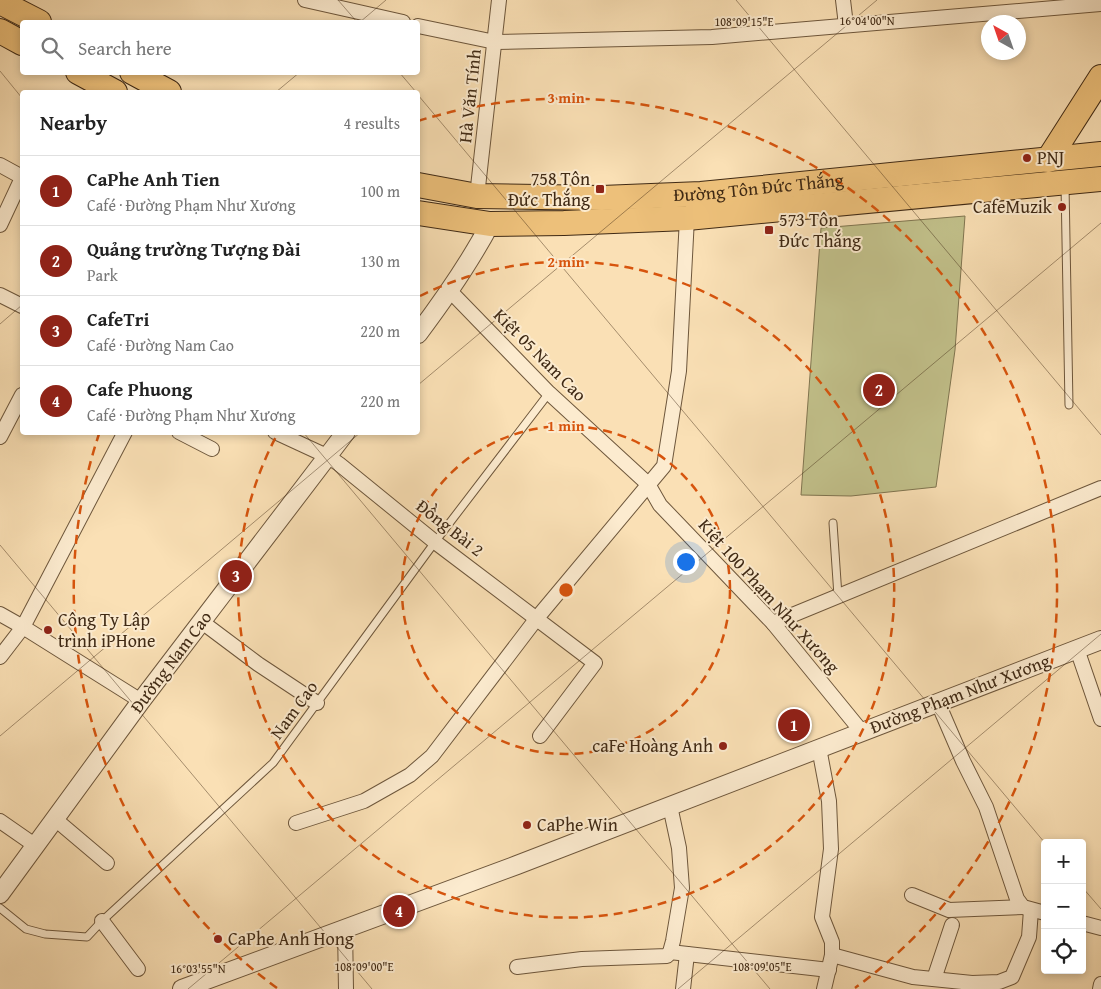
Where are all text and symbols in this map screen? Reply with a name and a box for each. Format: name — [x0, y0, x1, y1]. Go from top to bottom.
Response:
text: 16°04'00"N — [839, 12, 895, 29]
text: 108°09'15"E — [714, 13, 774, 30]
north arrow — [981, 15, 1026, 60]
search box — [20, 20, 420, 75]
icon: search — [38, 34, 66, 62]
text: Search here — [78, 34, 172, 62]
street label: Hà Văn Tính — [451, 48, 488, 144]
text: 3 min — [547, 87, 585, 108]
text: Nearby — [40, 107, 107, 138]
text: 4 results — [343, 111, 400, 135]
place label: PNJ — [1037, 144, 1064, 171]
marker: PNJ — [1021, 152, 1033, 164]
text: CaPhe Anh Tien — [87, 165, 220, 193]
place label: 758 Tôn Đức Thắng — [508, 165, 590, 213]
street label: Đường Tôn Đức Thắng — [673, 166, 845, 208]
text: 1 — [52, 179, 60, 203]
text: 100 m — [360, 179, 400, 203]
marker: 758 Tôn Đức Thắng — [594, 183, 606, 195]
text: Café · Đường Phạm Như Xương — [87, 193, 296, 217]
place label: CafeMuzik — [973, 193, 1053, 220]
marker: CafeMuzik — [1056, 201, 1068, 213]
place label: 573 Tôn Đức Thắng — [779, 206, 861, 254]
marker: 573 Tôn Đức Thắng — [763, 224, 775, 236]
text: Quảng trường Tượng Đài — [87, 235, 301, 263]
text: 2 — [52, 249, 60, 273]
text: 130 m — [360, 249, 400, 273]
text: 2 min — [547, 251, 585, 272]
text: Park — [87, 263, 118, 287]
street label: Kiệt 05 Nam Cao — [488, 302, 593, 407]
text: CafeTri — [87, 305, 149, 333]
text: 3 — [52, 319, 60, 343]
text: 220 m — [360, 319, 400, 343]
text: Café · Đường Nam Cao — [87, 333, 234, 357]
pin: 2 — [863, 371, 895, 409]
text: Cafe Phuong — [87, 375, 192, 403]
text: 4 — [52, 389, 60, 413]
text: 220 m — [360, 389, 400, 413]
text: Café · Đường Phạm Như Xương — [87, 403, 296, 427]
text: 1 min — [547, 415, 585, 436]
street label: Đồng Bài 2 — [411, 492, 490, 563]
street label: Kiệt 100 Phạm Như Xương — [692, 512, 846, 679]
your location — [673, 549, 699, 575]
pin: 3 — [220, 557, 252, 595]
centre of rings — [557, 581, 575, 599]
street label: Đường Nam Cao — [123, 605, 218, 718]
place label: Công Ty Lập trình iPHone — [58, 606, 155, 654]
marker: Công Ty Lập trình iPHone — [42, 624, 54, 636]
street label: Đường Phạm Như Xương — [866, 647, 1054, 740]
street label: Nam Cao — [263, 675, 324, 745]
pin: 1 — [778, 706, 810, 744]
place label: caFe Hoàng Anh — [592, 732, 713, 759]
marker: caFe Hoàng Anh — [717, 740, 729, 752]
place label: CaPhe Win — [537, 811, 618, 838]
marker: CaPhe Win — [521, 819, 533, 831]
map controls — [1041, 839, 1086, 974]
button: + — [1041, 839, 1086, 884]
button: − — [1041, 884, 1086, 929]
pin: 4 — [383, 892, 415, 930]
place label: CaPhe Anh Hong — [228, 925, 354, 952]
button: locate — [1041, 929, 1086, 974]
marker: CaPhe Anh Hong — [212, 933, 224, 945]
text: 108°09'00"E — [334, 958, 394, 975]
text: 108°09'05"E — [732, 958, 792, 975]
text: 16°03'55"N — [170, 960, 226, 977]

